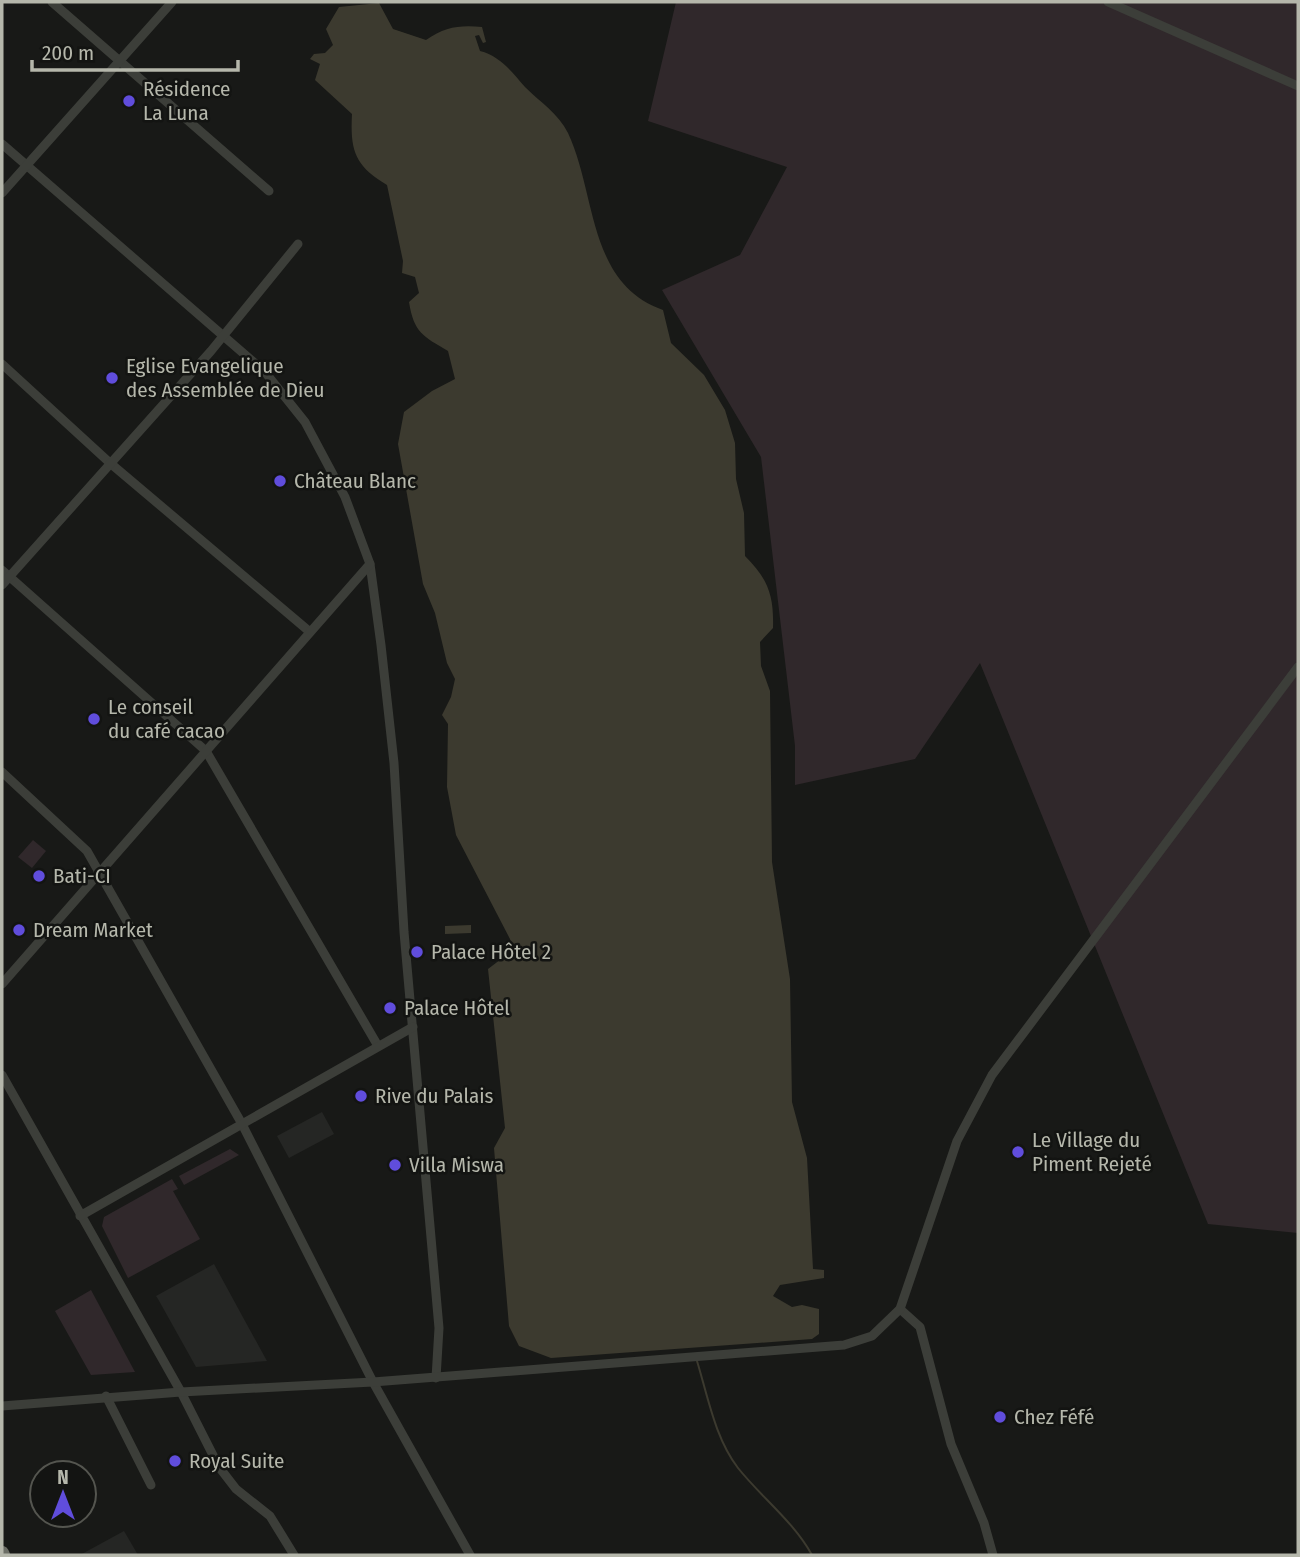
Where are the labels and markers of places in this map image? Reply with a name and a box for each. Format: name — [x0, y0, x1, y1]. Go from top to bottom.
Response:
place label: Résidence La Luna — [143, 76, 230, 126]
marker: Résidence La Luna — [121, 93, 137, 109]
place label: Eglise Evangelique des Assemblée de Dieu — [126, 353, 325, 403]
marker: Eglise Evangelique des Assemblée de Dieu — [104, 370, 120, 386]
place label: Château Blanc — [294, 468, 416, 494]
marker: Château Blanc — [272, 473, 288, 489]
place label: Le conseil du café cacao — [108, 694, 225, 744]
marker: Le conseil du café cacao — [86, 711, 102, 727]
place label: Bati-CI — [53, 863, 111, 889]
marker: Bati-CI — [31, 868, 47, 884]
place label: Dream Market — [33, 917, 153, 943]
marker: Dream Market — [11, 922, 27, 938]
place label: Palace Hôtel 2 — [431, 939, 551, 965]
marker: Palace Hôtel 2 — [409, 944, 425, 960]
place label: Palace Hôtel — [404, 995, 510, 1021]
marker: Palace Hôtel — [382, 1000, 398, 1016]
place label: Rive du Palais — [375, 1083, 493, 1109]
marker: Rive du Palais — [353, 1088, 369, 1104]
place label: Le Village du Piment Rejeté — [1032, 1127, 1152, 1177]
marker: Le Village du Piment Rejeté — [1010, 1144, 1026, 1160]
place label: Villa Miswa — [409, 1152, 504, 1178]
marker: Villa Miswa — [387, 1157, 403, 1173]
place label: Chez Féfé — [1014, 1404, 1094, 1430]
marker: Chez Féfé — [992, 1409, 1008, 1425]
place label: Royal Suite — [189, 1448, 284, 1474]
marker: Royal Suite — [167, 1453, 183, 1469]

